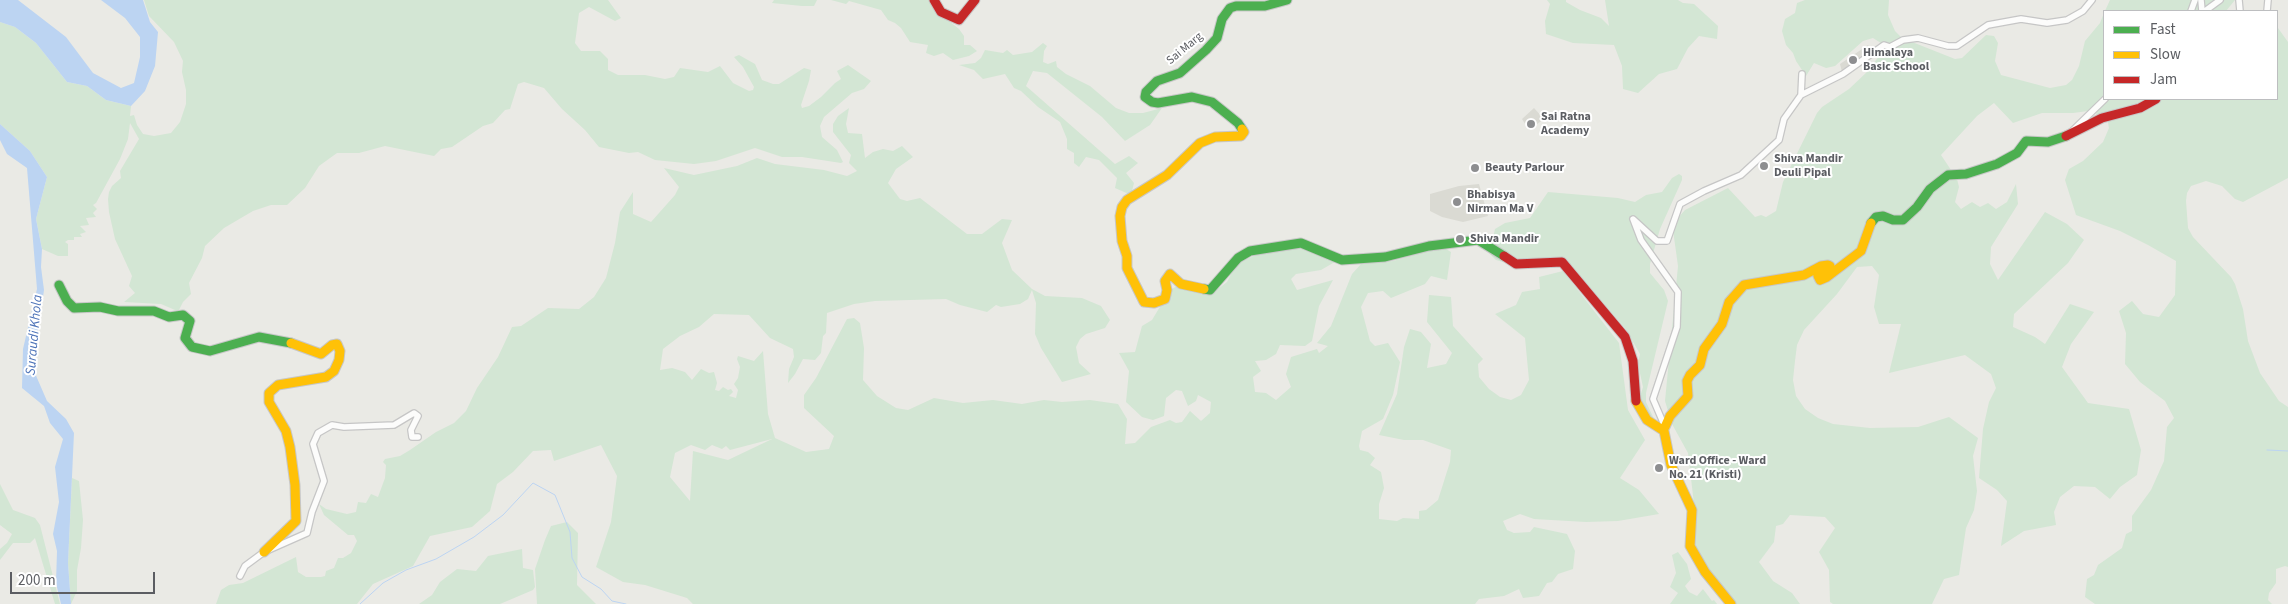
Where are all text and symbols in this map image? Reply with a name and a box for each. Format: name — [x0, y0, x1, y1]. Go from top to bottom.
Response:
legend — [2103, 10, 2278, 100]
text: Fast — [2150, 19, 2176, 40]
street label: Sai Marg — [1164, 30, 1206, 68]
text: Slow — [2150, 44, 2181, 65]
place label: Himalaya Basic School — [1863, 46, 1929, 74]
marker: Himalaya Basic School — [1847, 54, 1859, 66]
text: Jam — [2150, 69, 2177, 90]
place label: Sai Ratna Academy — [1541, 110, 1591, 138]
marker: Sai Ratna Academy — [1525, 118, 1537, 130]
place label: Shiva Mandir Deuli Pipal — [1774, 152, 1843, 180]
marker: Shiva Mandir Deuli Pipal — [1758, 160, 1770, 172]
place label: Beauty Parlour — [1485, 161, 1564, 175]
marker: Beauty Parlour — [1469, 162, 1481, 174]
place label: Bhabisya Nirman Ma V — [1467, 188, 1533, 216]
marker: Bhabisya Nirman Ma V — [1451, 196, 1463, 208]
place label: Shiva Mandir — [1470, 232, 1539, 246]
marker: Shiva Mandir — [1454, 233, 1466, 245]
water label: Suraudi Khola — [23, 294, 47, 376]
place label: Ward Office - Ward No. 21 (Kristi) — [1669, 454, 1766, 482]
marker: Ward Office - Ward No. 21 (Kristi) — [1653, 462, 1665, 474]
scale bar — [12, 562, 158, 594]
text: 200 m — [18, 570, 56, 591]

